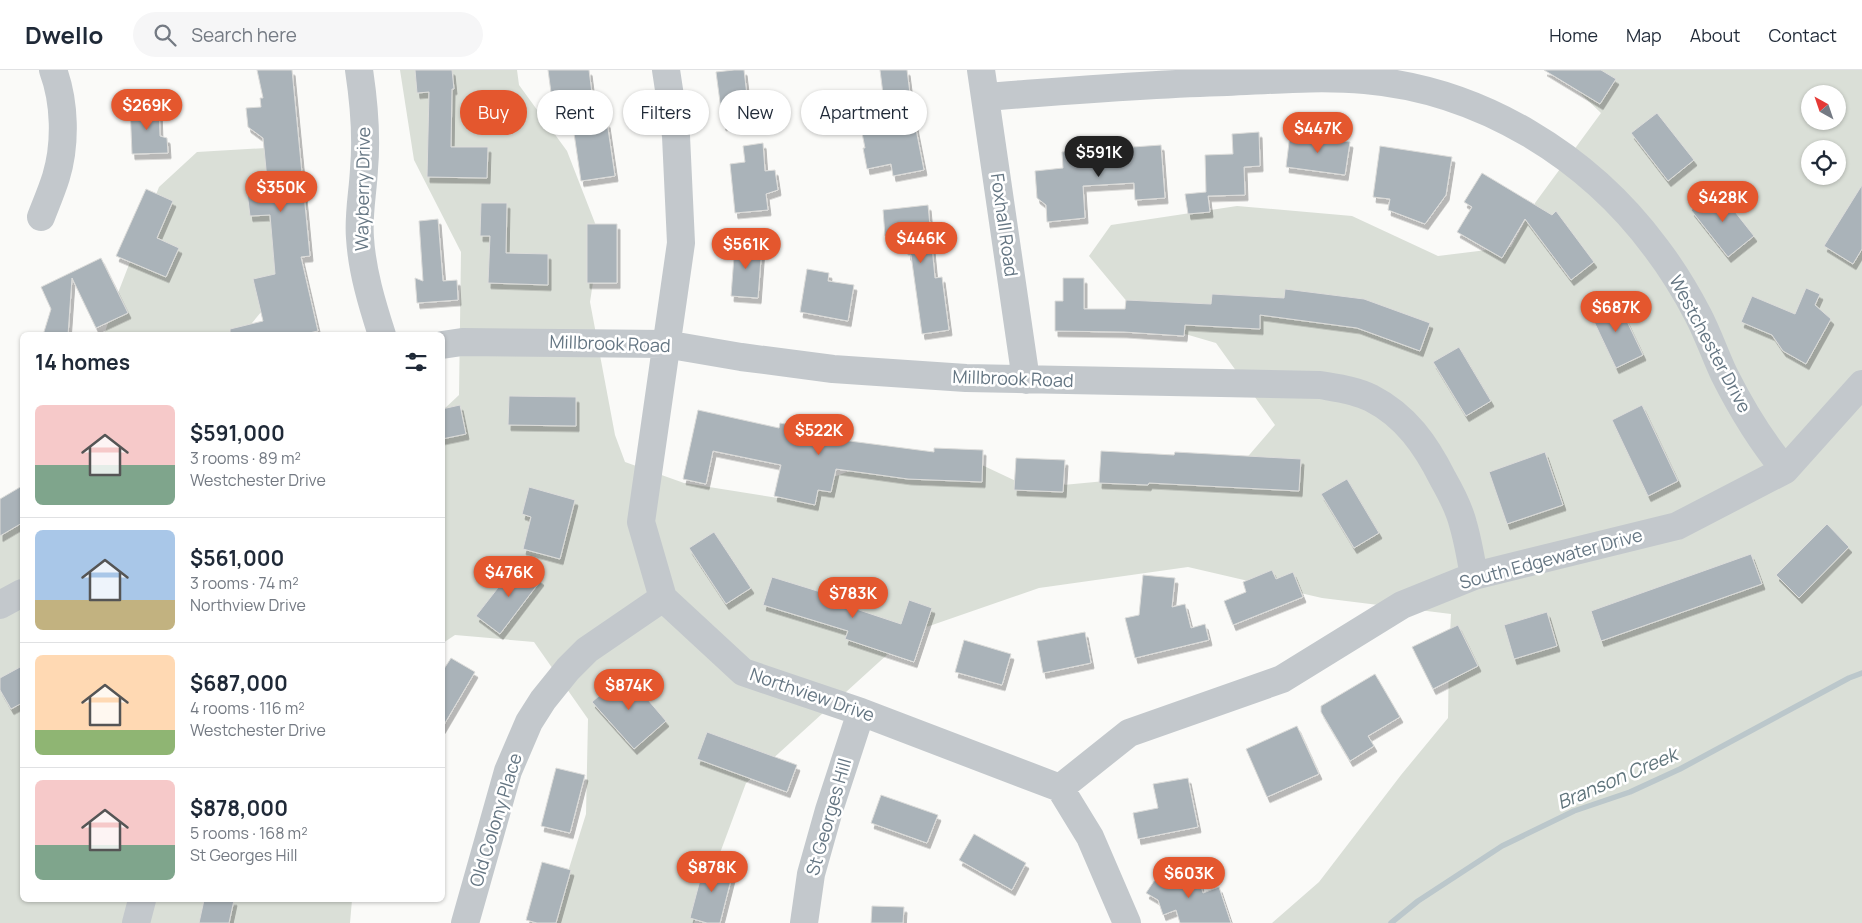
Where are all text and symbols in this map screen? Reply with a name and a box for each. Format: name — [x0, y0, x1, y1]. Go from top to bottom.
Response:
search box — [133, 12, 483, 57]
text: Dwello — [25, 18, 103, 51]
icon: search — [151, 21, 179, 49]
text: Search here — [191, 22, 297, 48]
text: Home — [1549, 23, 1598, 47]
text: Map — [1626, 23, 1662, 47]
text: About — [1690, 23, 1740, 47]
text: Contact — [1768, 23, 1837, 47]
north arrow — [1801, 85, 1846, 130]
map controls — [1801, 85, 1846, 185]
pin: $269K — [112, 88, 182, 131]
chip: Buy — [460, 90, 527, 135]
chip: Rent — [537, 90, 613, 135]
chip: Filters — [623, 90, 709, 135]
chip: New — [719, 90, 791, 135]
chip: Apartment — [801, 90, 927, 135]
text: $269K — [122, 94, 172, 116]
pin: $447K — [1283, 112, 1353, 154]
text: $447K — [1294, 117, 1342, 139]
street label: Wayberry Drive — [349, 127, 375, 251]
pin: $591K — [1064, 136, 1134, 178]
button: locate — [1801, 140, 1846, 185]
text: $591K — [1076, 141, 1122, 163]
pin: $350K — [246, 170, 316, 213]
street label: Foxhall Road — [986, 172, 1024, 278]
text: $350K — [256, 176, 306, 198]
pin: $428K — [1688, 180, 1758, 223]
text: $428K — [1698, 186, 1748, 208]
pin: $446K — [886, 222, 956, 264]
text: $446K — [896, 227, 946, 249]
pin: $561K — [711, 228, 781, 270]
text: $561K — [723, 233, 769, 255]
street label: Westchester Drive — [1664, 270, 1757, 417]
pin: $687K — [1581, 290, 1651, 333]
text: $687K — [1592, 296, 1640, 318]
street label: Millbrook Road — [549, 329, 671, 357]
text: 14 homes — [35, 348, 130, 376]
icon: filters — [402, 348, 430, 376]
street label: Millbrook Road — [952, 364, 1074, 392]
pin: $522K — [784, 414, 854, 456]
text: $591,000 — [190, 419, 285, 447]
text: $522K — [795, 419, 843, 441]
icon: home — [75, 425, 135, 485]
text: 3 rooms · 89 m² — [190, 447, 301, 469]
text: Westchester Drive — [190, 469, 326, 491]
street label: South Edgewater Drive — [1457, 522, 1645, 594]
text: $561,000 — [190, 544, 284, 572]
icon: home — [75, 550, 135, 610]
pin: $476K — [474, 556, 544, 598]
text: $476K — [485, 561, 533, 583]
text: 3 rooms · 74 m² — [190, 572, 299, 594]
pin: $783K — [818, 576, 888, 619]
text: $783K — [829, 582, 877, 604]
text: Northview Drive — [190, 594, 306, 616]
street label: Northview Drive — [747, 661, 878, 727]
pin: $874K — [594, 668, 664, 711]
text: $687,000 — [190, 669, 288, 697]
text: $874K — [605, 674, 653, 696]
icon: home — [75, 675, 135, 735]
text: 4 rooms · 116 m² — [190, 697, 305, 719]
text: Westchester Drive — [190, 719, 326, 741]
water label: Branson Creek — [1553, 740, 1683, 815]
street label: Old Colony Place — [463, 750, 527, 889]
street label: St Georges Hill — [800, 755, 856, 878]
text: $878,000 — [190, 794, 288, 822]
icon: home — [75, 800, 135, 860]
text: 5 rooms · 168 m² — [190, 822, 308, 844]
text: St Georges Hill — [190, 844, 298, 866]
pin: $878K — [677, 850, 747, 893]
text: $878K — [688, 856, 736, 878]
pin: $603K — [1154, 856, 1224, 899]
text: $603K — [1164, 862, 1214, 884]

